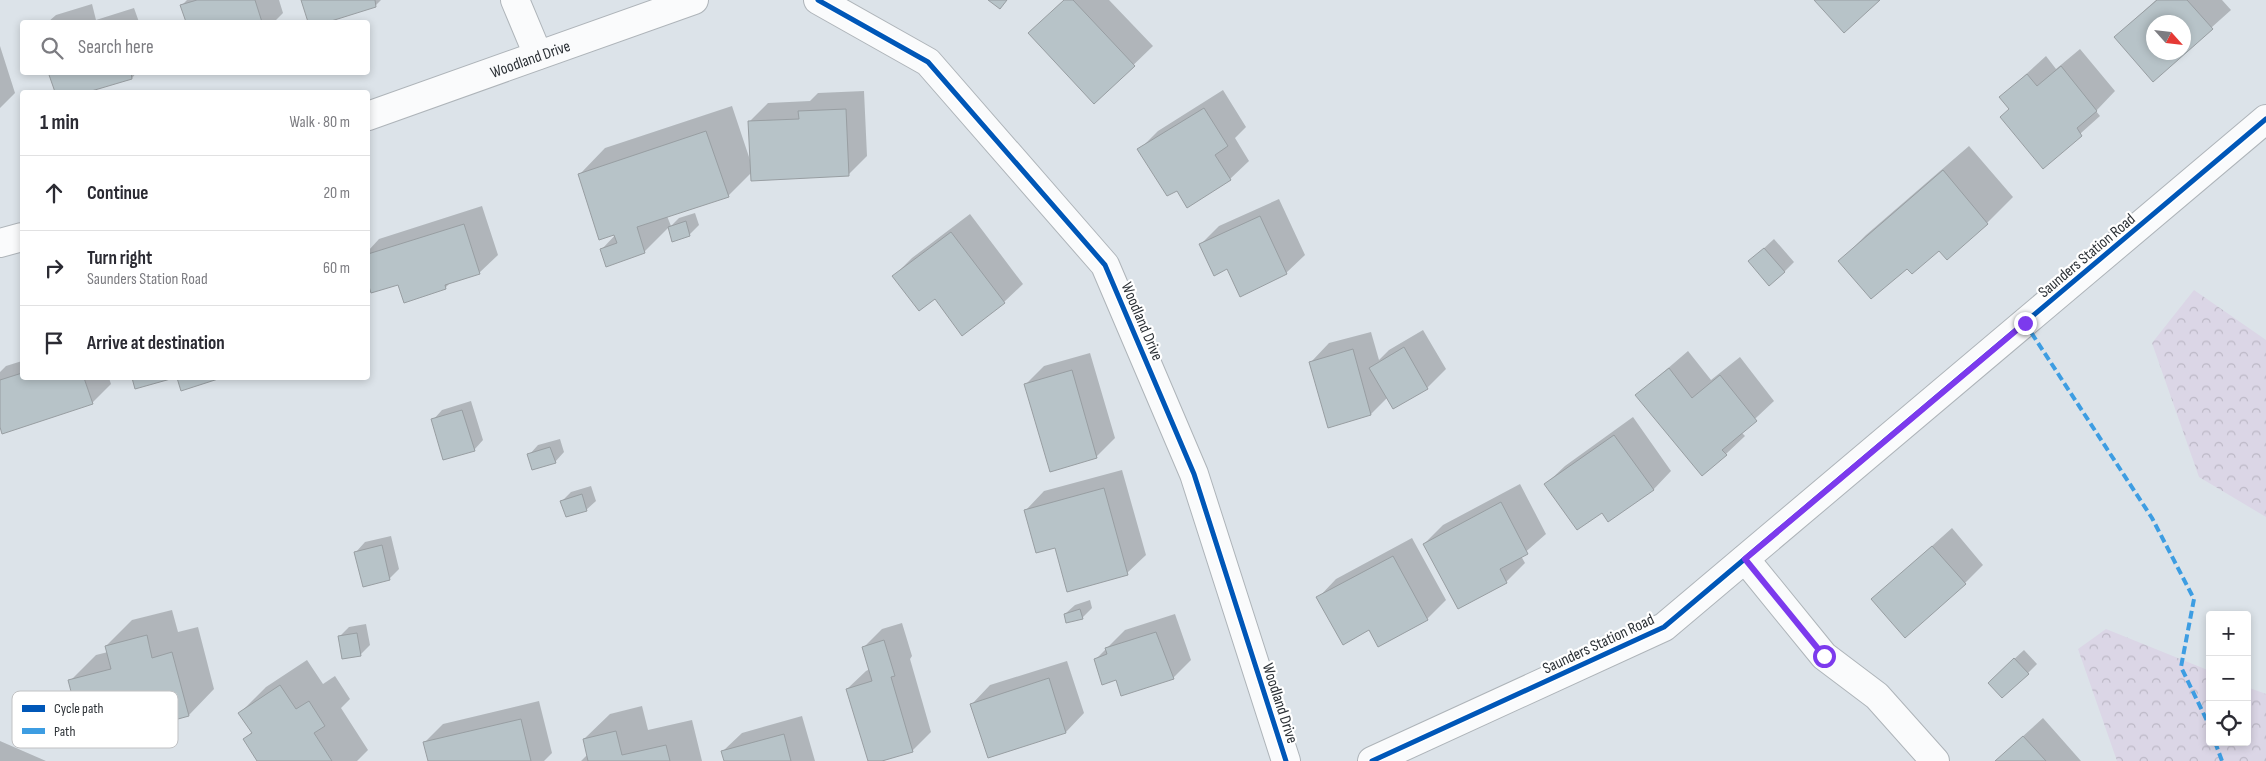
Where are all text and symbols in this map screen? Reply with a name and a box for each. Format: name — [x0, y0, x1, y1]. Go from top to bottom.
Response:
north arrow — [2146, 15, 2191, 60]
search box — [20, 20, 370, 75]
icon: search — [38, 34, 66, 62]
text: Search here — [78, 36, 154, 59]
street label: Woodland Drive — [488, 37, 573, 83]
text: 1 min — [40, 110, 79, 135]
text: Walk · 80 m — [290, 113, 350, 132]
icon: ahead — [40, 179, 68, 207]
text: Continue — [87, 182, 148, 205]
text: 20 m — [323, 184, 350, 203]
street label: Saunders Station Road — [2035, 210, 2139, 302]
text: Turn right — [87, 247, 152, 270]
icon: right — [40, 254, 68, 282]
text: 60 m — [323, 259, 350, 278]
text: Saunders Station Road — [87, 270, 208, 289]
street label: Woodland Drive — [1117, 280, 1167, 364]
route end — [2014, 312, 2037, 335]
icon: arrive — [40, 329, 68, 357]
text: Arrive at destination — [87, 332, 225, 355]
street label: Saunders Station Road — [1540, 610, 1657, 678]
map controls — [2206, 611, 2251, 746]
button: + — [2206, 611, 2251, 656]
route start — [1813, 645, 1836, 668]
button: − — [2206, 656, 2251, 701]
street label: Woodland Drive — [1258, 661, 1301, 746]
legend — [12, 691, 178, 748]
text: Cycle path — [54, 700, 104, 717]
button: locate — [2206, 701, 2251, 746]
text: Path — [54, 723, 75, 740]

